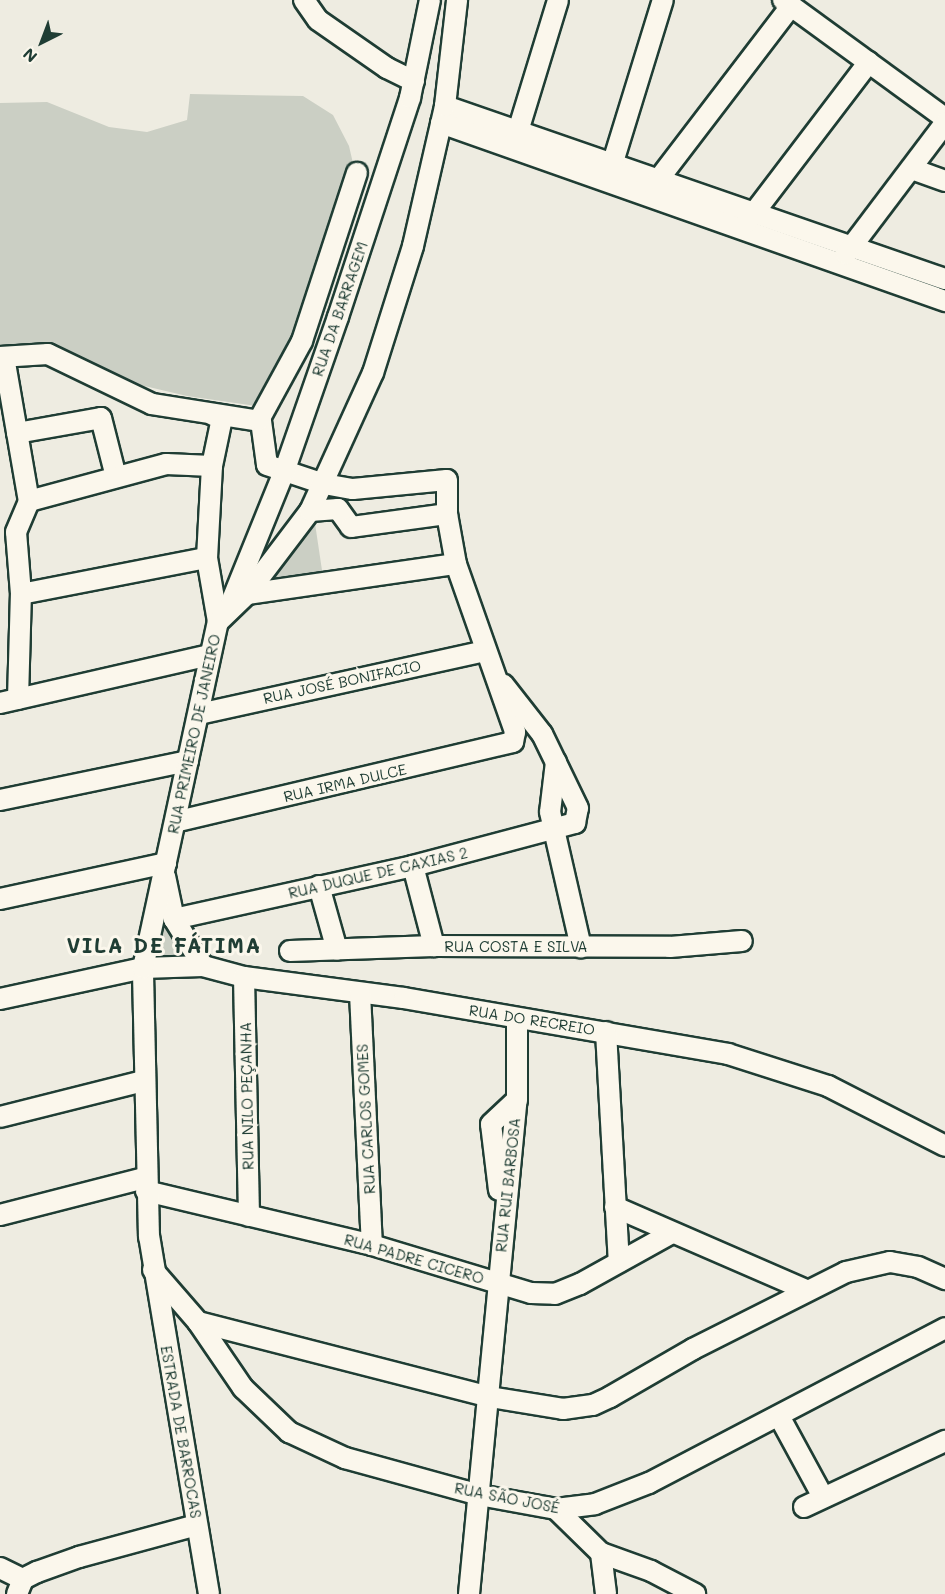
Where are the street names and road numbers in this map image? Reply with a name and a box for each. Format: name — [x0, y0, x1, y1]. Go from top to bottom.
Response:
street label: RUA DA BARRAGEM — [308, 239, 372, 379]
street label: RUA PRIMEIRO DE JANEIRO — [164, 633, 224, 835]
street label: RUA JOSÉ BONIFACIO — [261, 656, 423, 708]
street label: RUA IRMA DULCE — [282, 760, 408, 806]
street label: RUA DUQUE DE CAXIAS 2 — [287, 844, 469, 902]
street label: RUA COSTA E SILVA — [444, 938, 588, 956]
street label: RUA DO RECREIO — [468, 1001, 596, 1039]
street label: RUA NILO PEÇANHA — [237, 1022, 257, 1170]
street label: RUA CARLOS GOMES — [353, 1043, 379, 1195]
street label: RUA RUI BARBOSA — [492, 1117, 524, 1253]
street label: RUA PADRE CICERO — [342, 1230, 486, 1288]
street label: ESTRADA DE BARROCAS — [157, 1344, 205, 1520]
street label: RUA SÃO JOSÉ — [453, 1479, 561, 1517]

